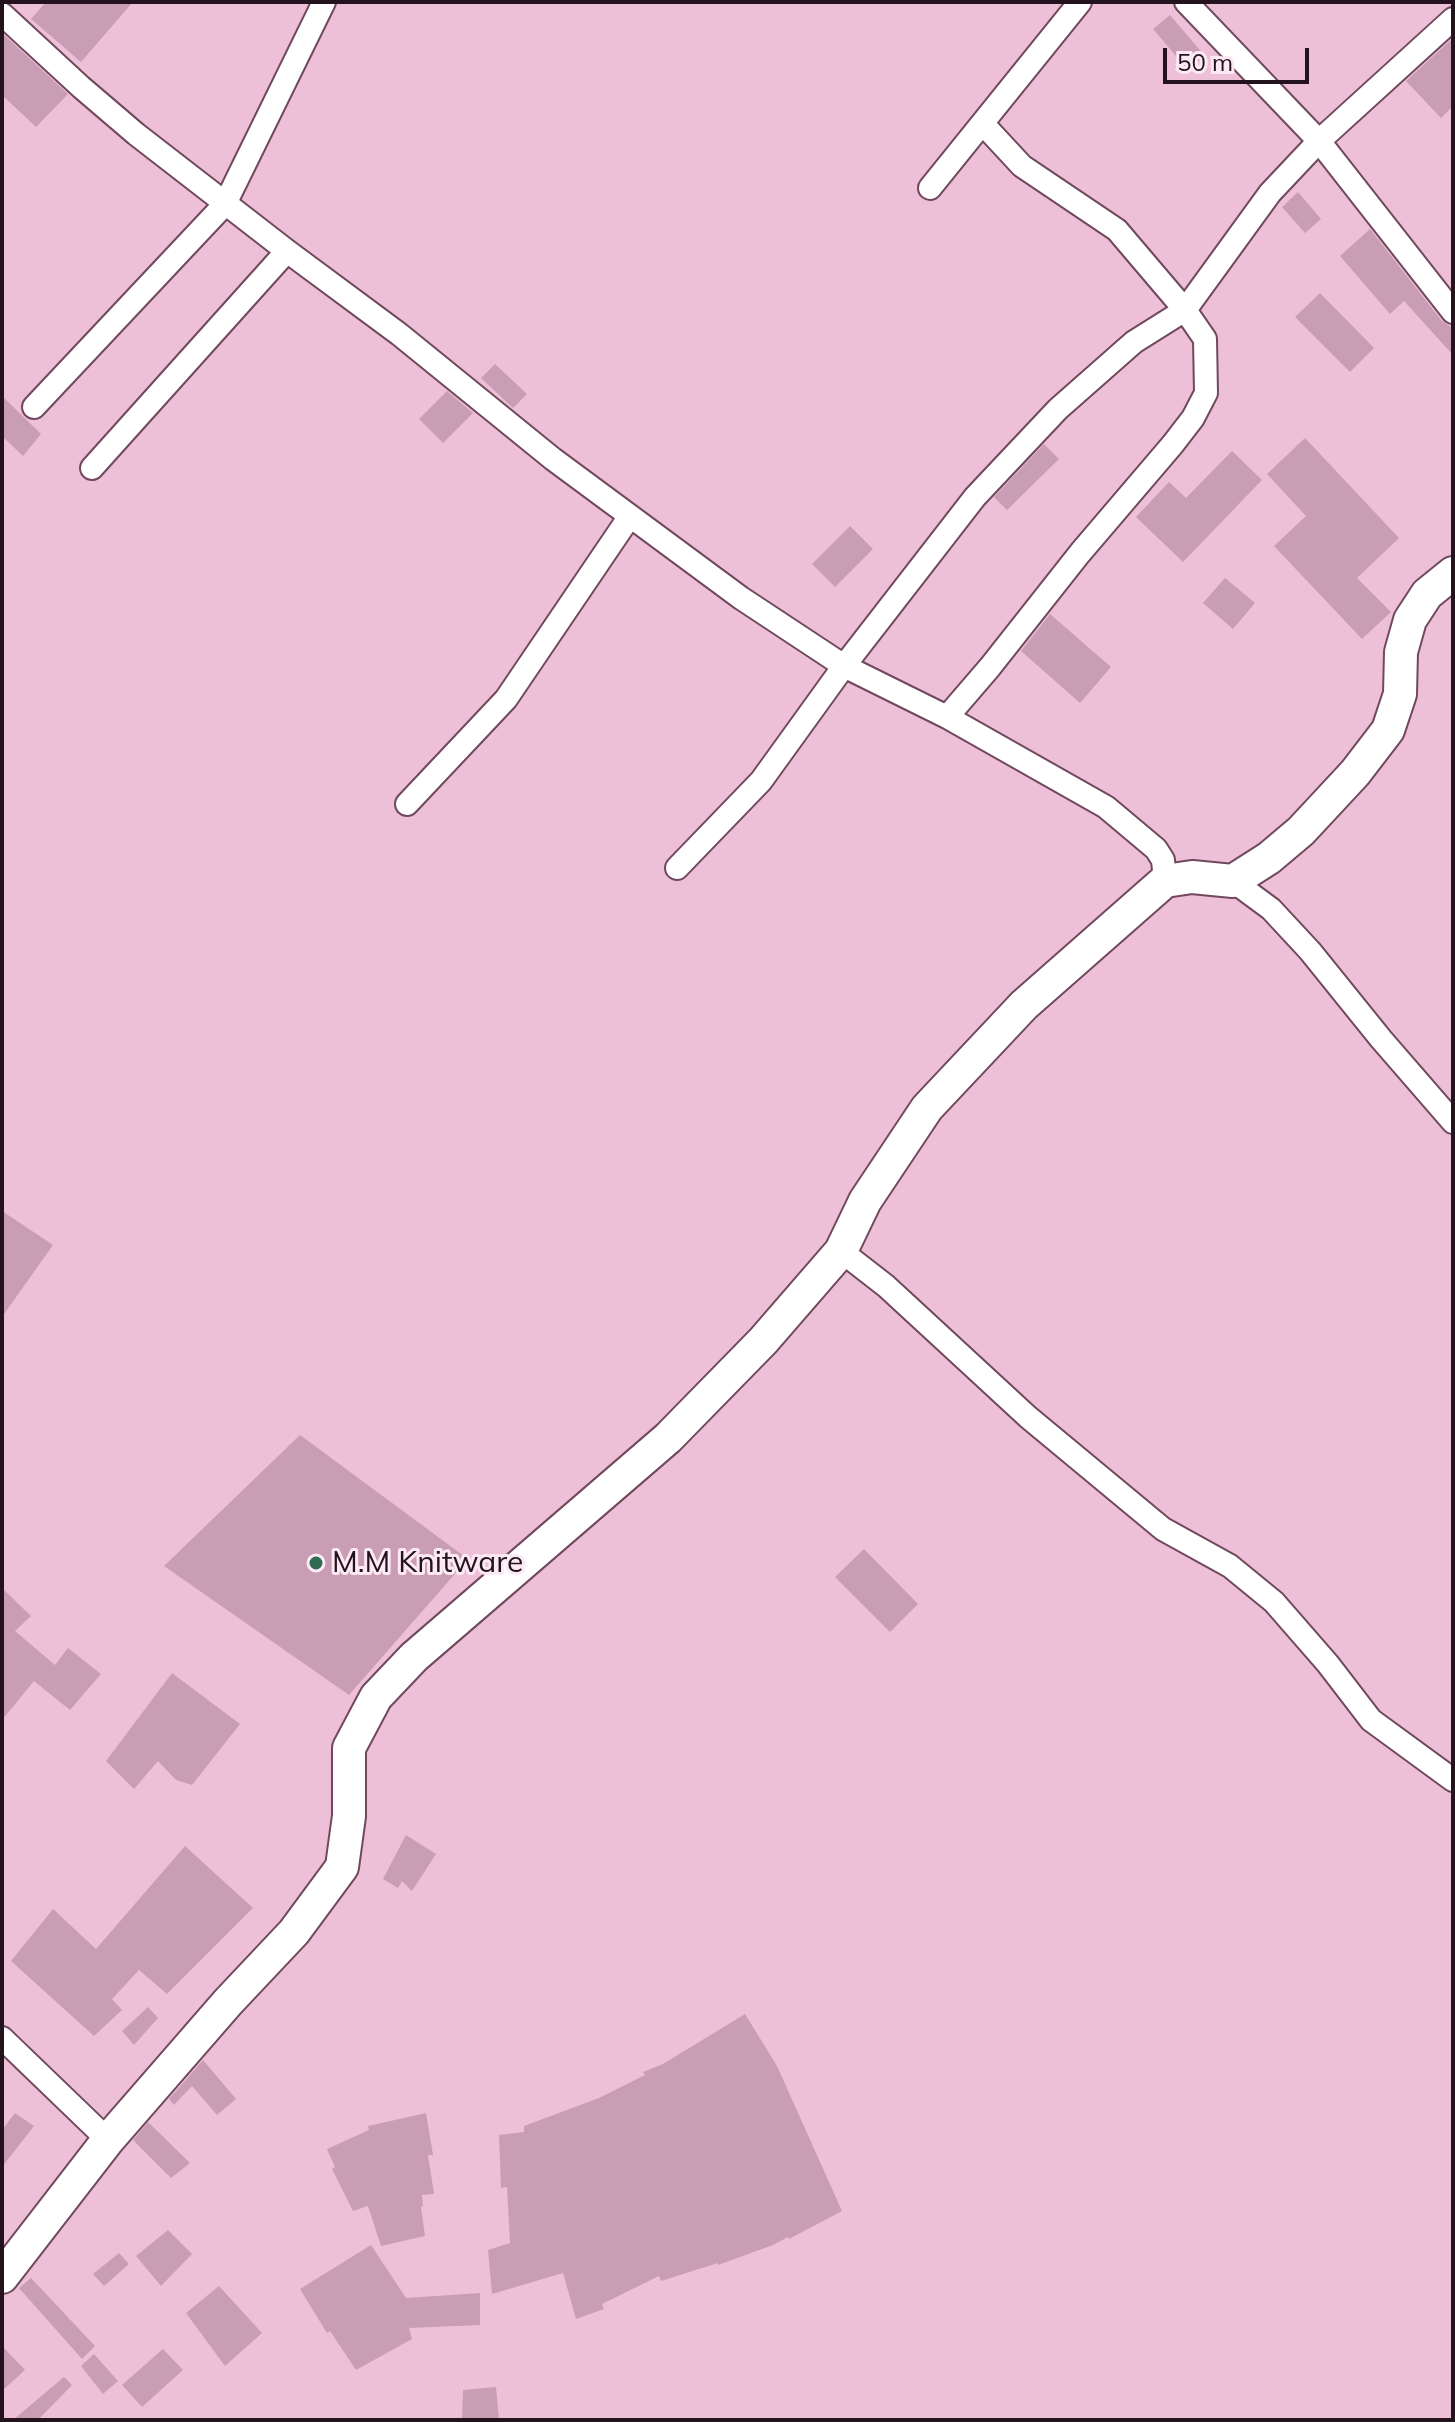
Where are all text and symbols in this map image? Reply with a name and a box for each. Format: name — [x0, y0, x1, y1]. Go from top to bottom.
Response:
scale bar — [1167, 32, 1313, 82]
text: 50 m — [1177, 47, 1233, 77]
place label: M.M Knitware — [332, 1545, 523, 1581]
marker: M.M Knitware — [307, 1554, 325, 1572]

